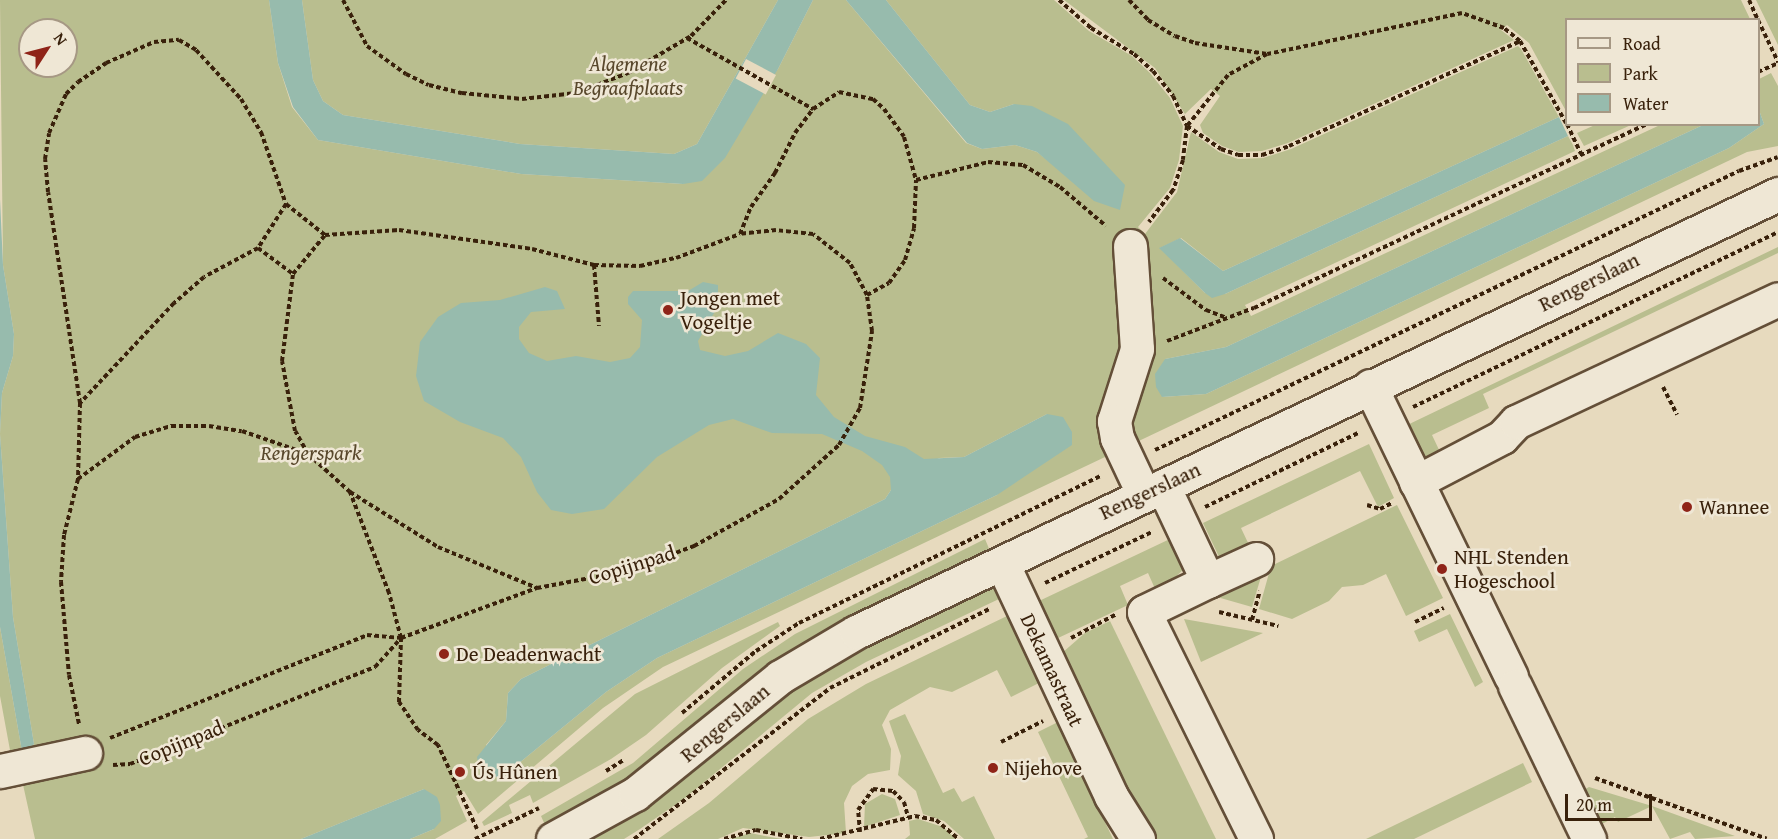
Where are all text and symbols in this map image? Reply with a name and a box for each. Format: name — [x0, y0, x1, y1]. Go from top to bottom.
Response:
north arrow — [18, 18, 78, 78]
legend — [1565, 18, 1760, 126]
text: N — [48, 27, 74, 50]
text: Road — [1623, 30, 1661, 57]
park label: Algemene Begraafplaats — [573, 51, 683, 101]
text: Park — [1623, 60, 1658, 87]
text: Water — [1623, 90, 1668, 117]
street label: Rengerslaan — [1535, 247, 1643, 317]
place label: Jongen met Vogeltje — [680, 285, 780, 335]
marker: Jongen met Vogeltje — [661, 303, 675, 317]
park label: Rengerspark — [261, 440, 361, 466]
street label: Rengerslaan — [1095, 457, 1205, 525]
place label: Wannee — [1699, 494, 1769, 520]
marker: Wannee — [1680, 500, 1694, 514]
street label: Copijnpad — [586, 540, 678, 590]
place label: NHL Stenden Hogeschool — [1454, 544, 1569, 594]
marker: NHL Stenden Hogeschool — [1435, 562, 1449, 576]
street label: Dekamastraat — [1015, 610, 1089, 730]
place label: De Deadenwacht — [456, 641, 601, 667]
marker: De Deadenwacht — [437, 647, 451, 661]
street label: Rengerslaan — [675, 678, 775, 768]
street label: Copijnpad — [135, 715, 227, 771]
place label: Nijehove — [1005, 755, 1082, 781]
place label: Ús Hûnen — [472, 759, 558, 785]
marker: Nijehove — [986, 761, 1000, 775]
marker: Ús Hûnen — [453, 765, 467, 779]
scale bar — [1568, 782, 1655, 820]
text: 20 m — [1576, 791, 1612, 818]

